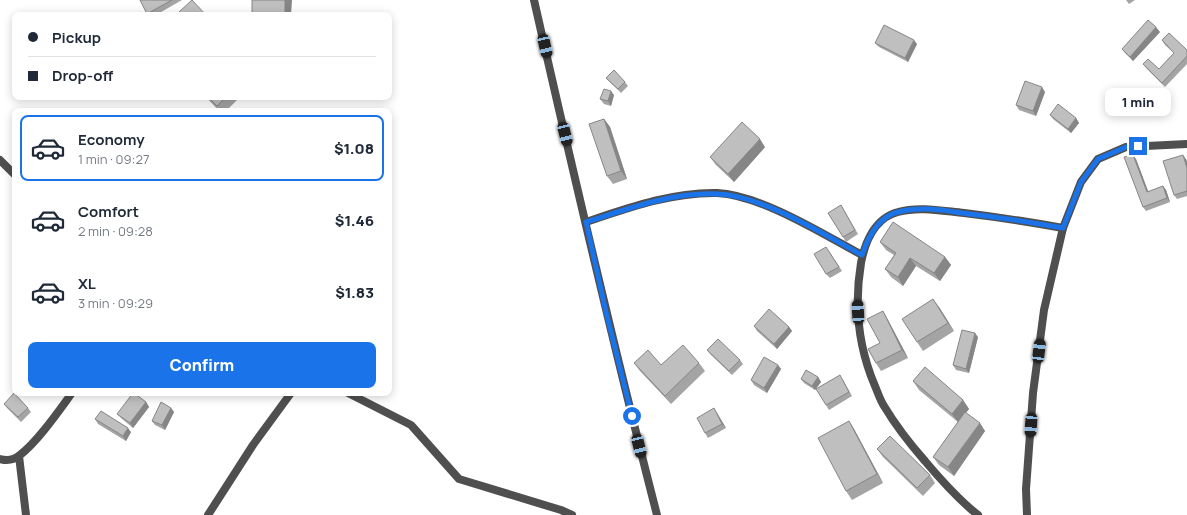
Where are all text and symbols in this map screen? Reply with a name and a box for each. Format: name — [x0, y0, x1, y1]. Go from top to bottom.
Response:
text: Pickup — [52, 27, 101, 48]
car — [536, 33, 554, 59]
text: Drop-off — [52, 65, 113, 86]
callout: 1 min — [1105, 88, 1171, 116]
text: 1 min — [1122, 93, 1154, 111]
car — [556, 121, 574, 147]
text: Economy — [78, 129, 145, 150]
icon: car — [30, 130, 66, 166]
route end — [1129, 137, 1147, 155]
text: $1.08 — [334, 138, 374, 159]
text: 1 min · 09:27 — [78, 150, 149, 168]
text: Comfort — [78, 201, 139, 222]
icon: car — [30, 202, 66, 238]
text: $1.46 — [335, 210, 374, 231]
text: 2 min · 09:28 — [78, 222, 153, 240]
text: XL — [78, 273, 96, 294]
icon: car — [30, 274, 66, 310]
text: $1.83 — [335, 282, 374, 303]
text: 3 min · 09:29 — [78, 294, 153, 312]
car — [851, 300, 865, 324]
car — [1032, 338, 1046, 364]
button: Confirm — [28, 342, 376, 388]
route start — [623, 407, 641, 425]
car — [1024, 413, 1038, 437]
car — [630, 433, 648, 459]

